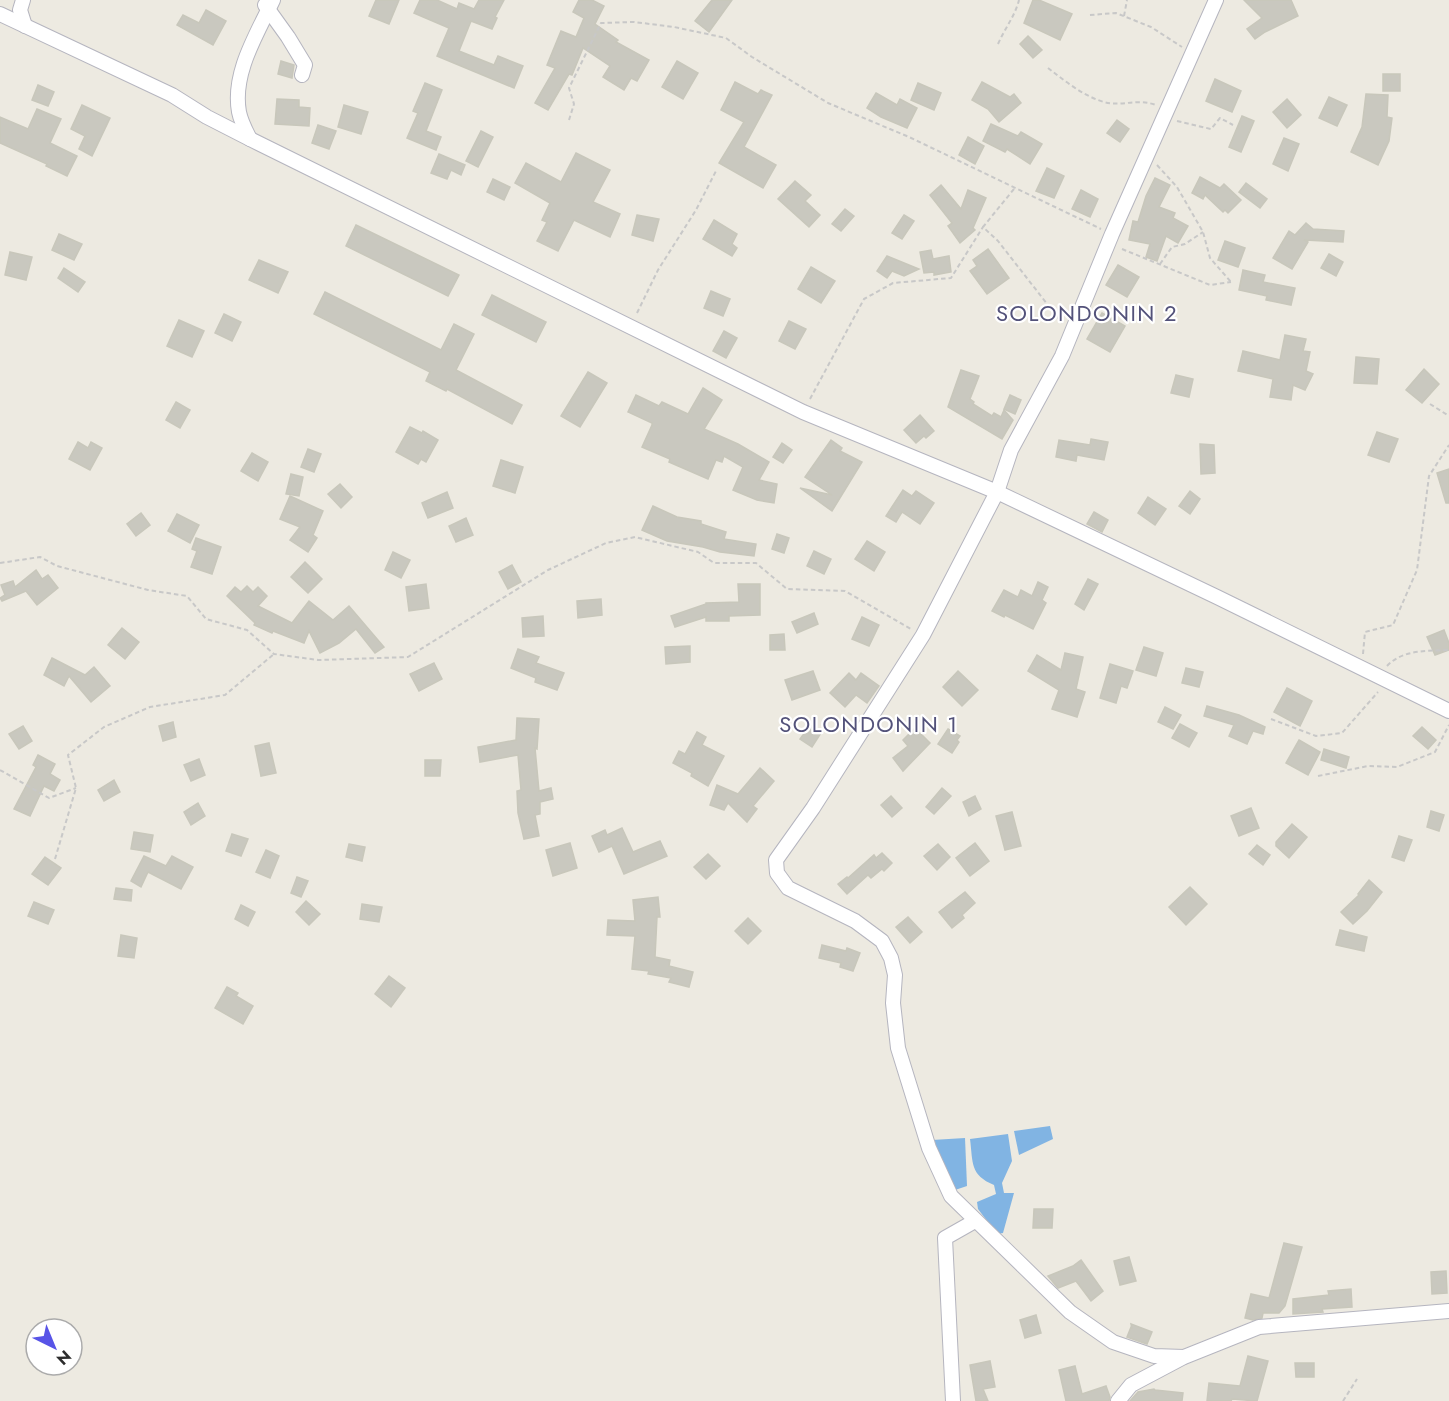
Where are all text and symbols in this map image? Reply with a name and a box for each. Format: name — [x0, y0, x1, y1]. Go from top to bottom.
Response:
district label: SOLONDONIN 2 — [996, 297, 1178, 329]
district label: SOLONDONIN 1 — [779, 708, 959, 740]
north arrow — [24, 1317, 84, 1377]
text: N — [51, 1345, 76, 1370]

